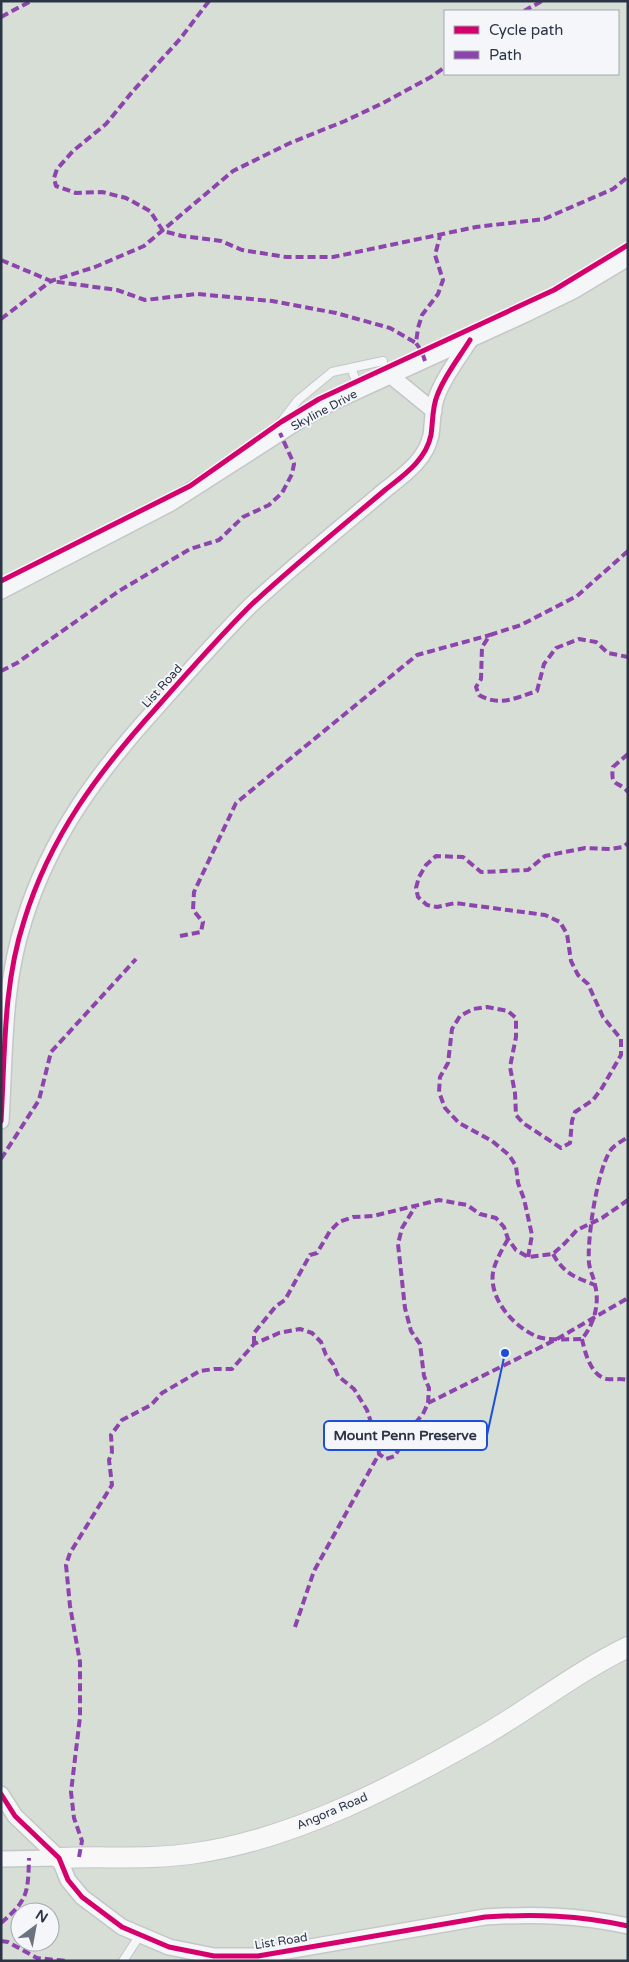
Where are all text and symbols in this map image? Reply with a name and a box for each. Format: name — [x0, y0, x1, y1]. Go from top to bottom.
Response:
legend — [444, 10, 619, 75]
text: Cycle path — [489, 21, 563, 39]
text: Path — [489, 46, 522, 64]
street label: Skyline Drive — [288, 387, 360, 433]
street label: List Road — [139, 661, 185, 711]
callout: Mount Penn Preserve — [324, 1421, 487, 1450]
text: Mount Penn Preserve — [333, 1427, 477, 1444]
street label: Angora Road — [294, 1790, 370, 1832]
north arrow — [10, 1902, 60, 1952]
text: N — [32, 1906, 51, 1927]
street label: List Road — [253, 1930, 309, 1952]

